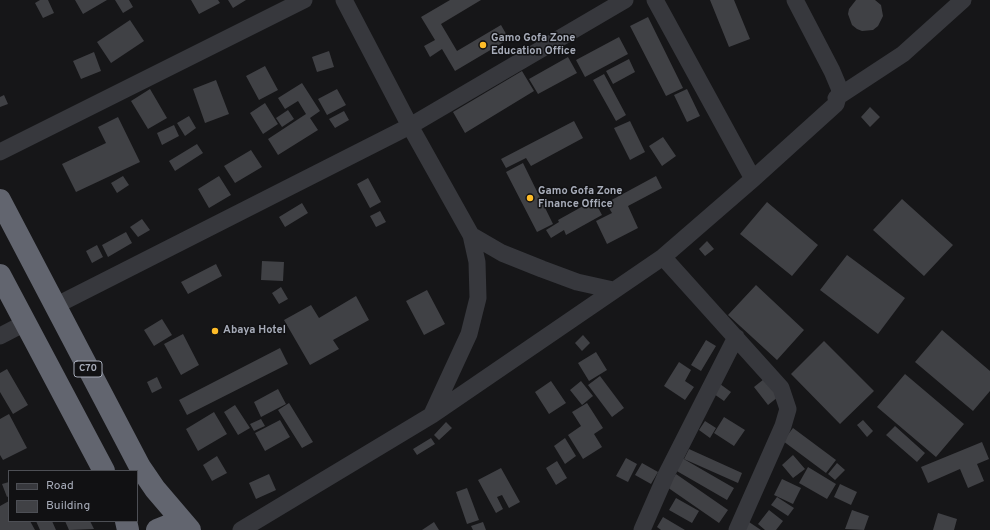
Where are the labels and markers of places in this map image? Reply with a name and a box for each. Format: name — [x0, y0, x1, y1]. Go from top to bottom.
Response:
place label: Gamo Gofa Zone Education Office — [491, 32, 576, 58]
marker: Gamo Gofa Zone Education Office — [478, 40, 488, 50]
place label: Gamo Gofa Zone Finance Office — [538, 185, 622, 211]
marker: Gamo Gofa Zone Finance Office — [525, 193, 535, 203]
place label: Abaya Hotel — [223, 324, 286, 338]
marker: Abaya Hotel — [210, 326, 220, 336]

